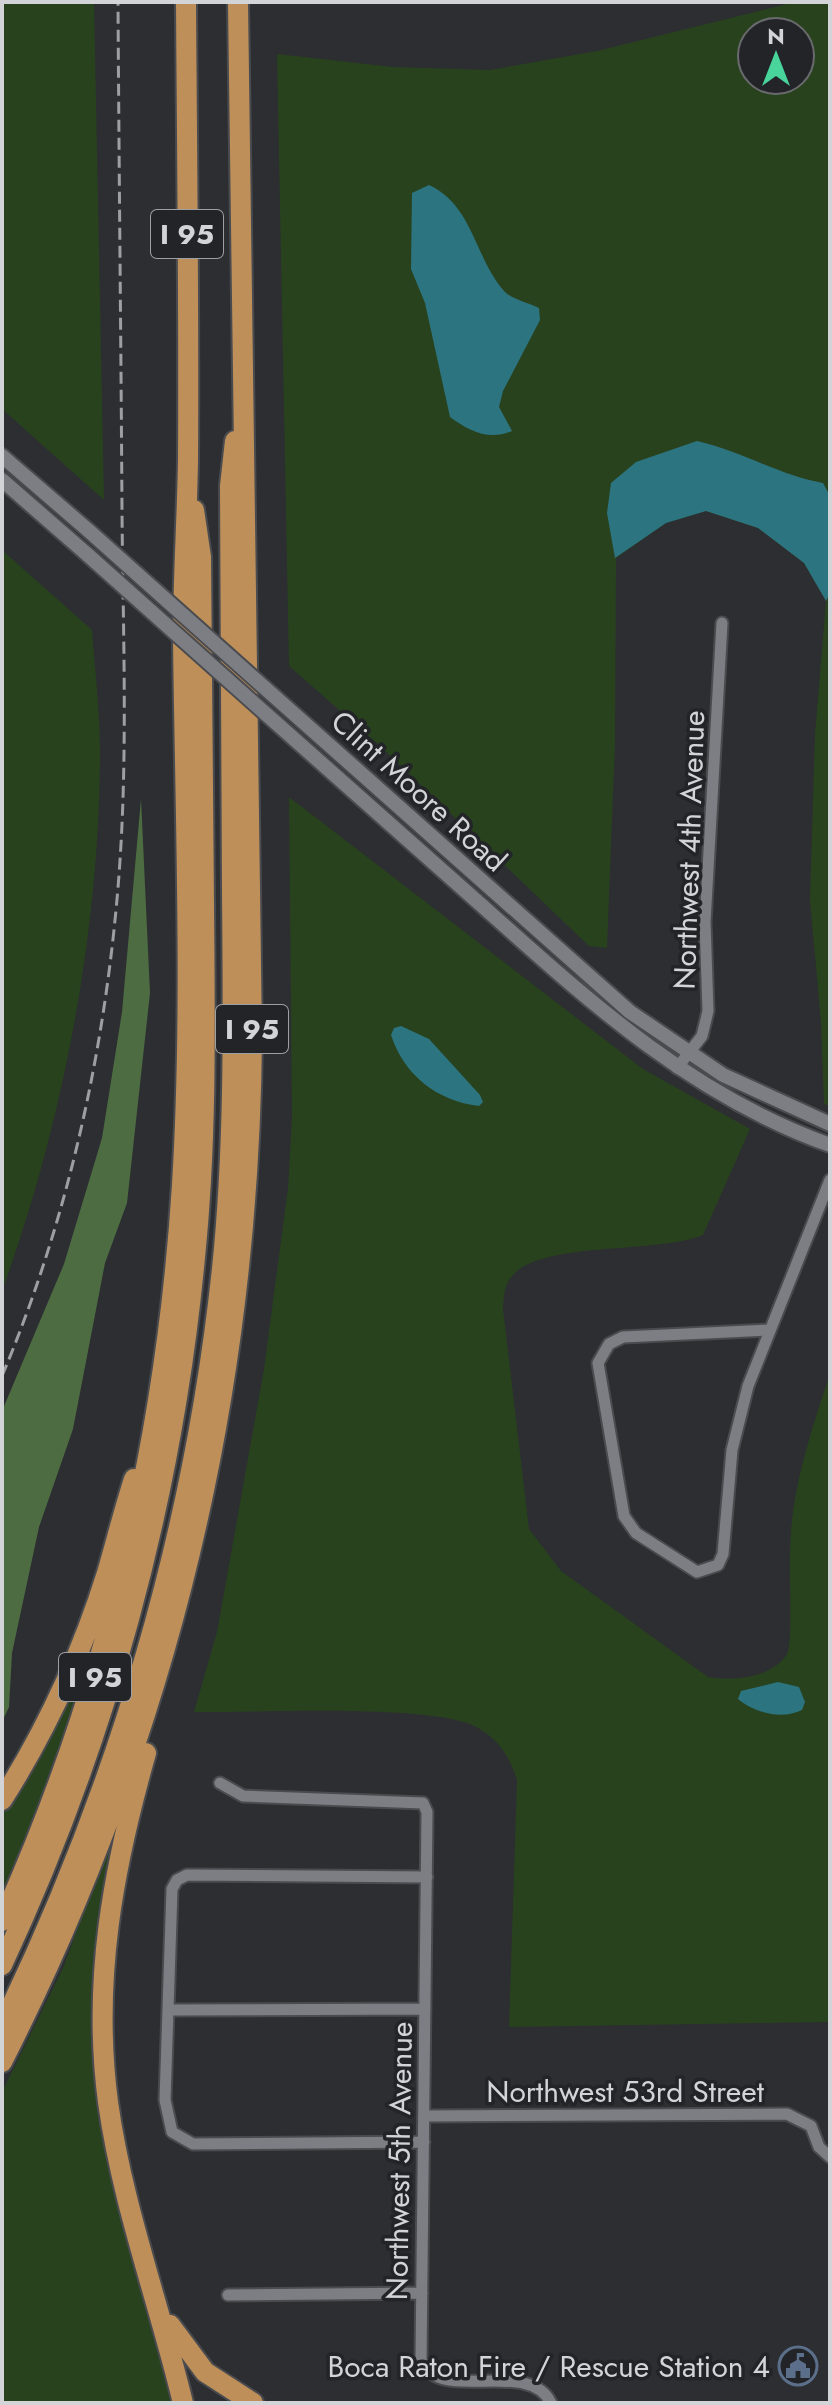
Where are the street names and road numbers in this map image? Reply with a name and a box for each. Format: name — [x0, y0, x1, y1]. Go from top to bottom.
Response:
road number: I 95 — [151, 210, 223, 258]
street label: Clint Moore Road — [322, 700, 516, 882]
street label: Northwest 4th Avenue — [663, 710, 715, 990]
road number: I 95 — [216, 1005, 288, 1053]
road number: I 95 — [59, 1653, 131, 1701]
street label: Northwest 5th Avenue — [375, 2021, 423, 2301]
street label: Northwest 53rd Street — [486, 2070, 765, 2113]

